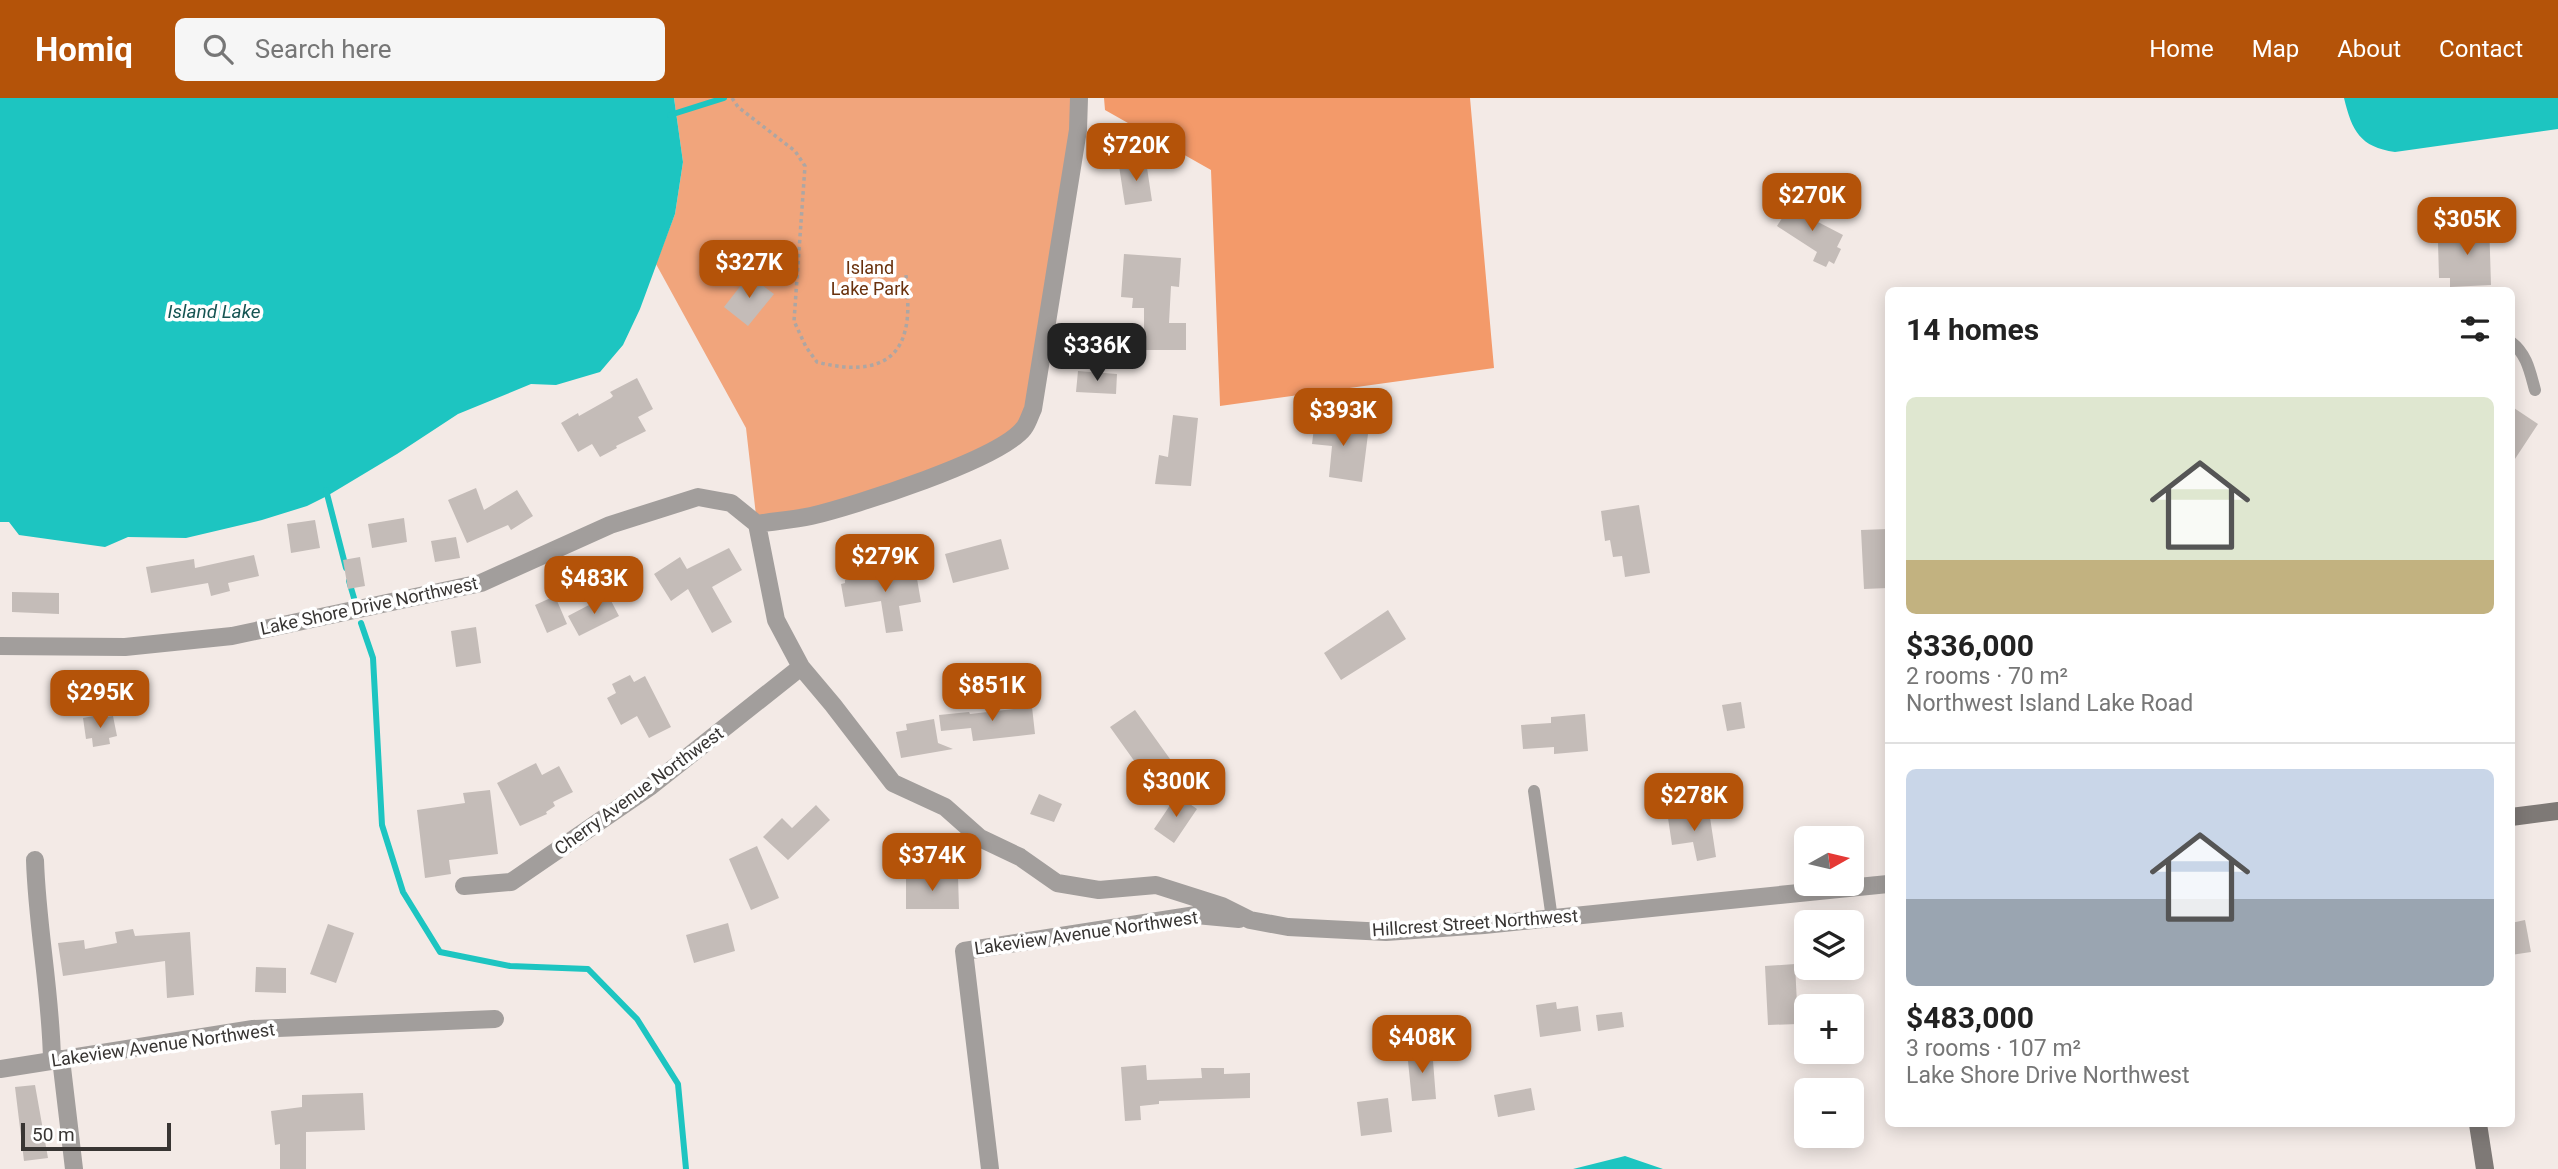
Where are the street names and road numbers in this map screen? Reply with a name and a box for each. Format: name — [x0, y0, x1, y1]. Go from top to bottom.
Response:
street label: Lake Shore Drive Northwest — [258, 572, 480, 639]
street label: Cherry Avenue Northwest — [550, 722, 727, 859]
street label: Hillcrest Street Northwest — [1371, 905, 1579, 940]
street label: Lakeview Avenue Northwest — [973, 906, 1199, 959]
street label: Lakeview Avenue Northwest — [50, 1018, 276, 1071]

